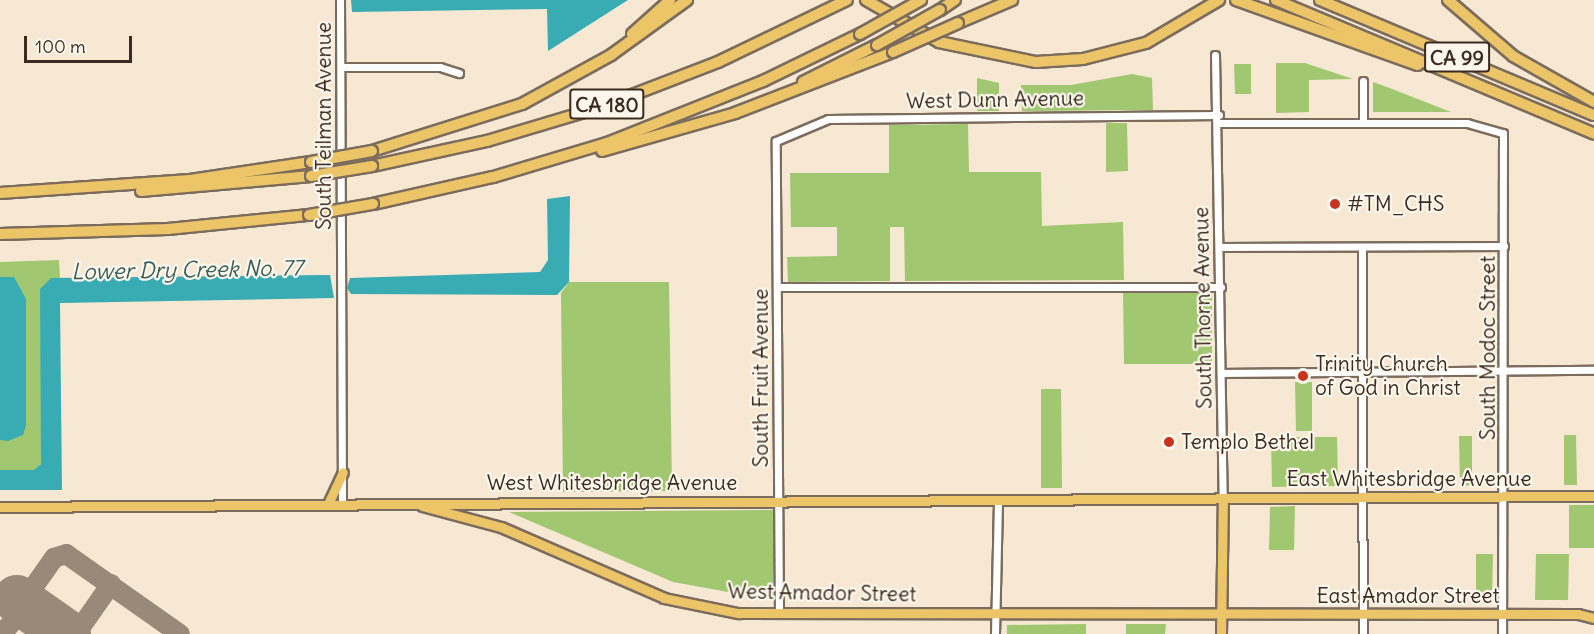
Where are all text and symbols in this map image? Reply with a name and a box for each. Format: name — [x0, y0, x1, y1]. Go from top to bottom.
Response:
street label: South Teilman Avenue — [311, 22, 337, 230]
scale bar — [27, 24, 135, 62]
text: 100 m — [35, 35, 86, 58]
road number: CA 99 — [1424, 40, 1490, 74]
street label: West Dunn Avenue — [906, 86, 1084, 114]
road number: CA 180 — [568, 87, 646, 121]
place label: #TM_CHS — [1347, 191, 1444, 217]
marker: #TM_CHS — [1328, 197, 1342, 211]
street label: South Thorne Avenue — [1189, 207, 1217, 409]
water label: Lower Dry Creek No. 77 — [71, 255, 303, 285]
street label: South Modoc Street — [1475, 256, 1501, 440]
street label: South Fruit Avenue — [748, 289, 774, 467]
place label: Trinity Church of God in Christ — [1315, 351, 1461, 401]
marker: Trinity Church of God in Christ — [1296, 369, 1310, 383]
place label: Templo Bethel — [1181, 429, 1314, 455]
marker: Templo Bethel — [1162, 435, 1176, 449]
street label: East Whitesbridge Avenue — [1287, 466, 1531, 492]
street label: West Whitesbridge Avenue — [487, 470, 737, 496]
street label: West Amador Street — [727, 579, 917, 607]
street label: East Amador Street — [1316, 583, 1500, 609]

